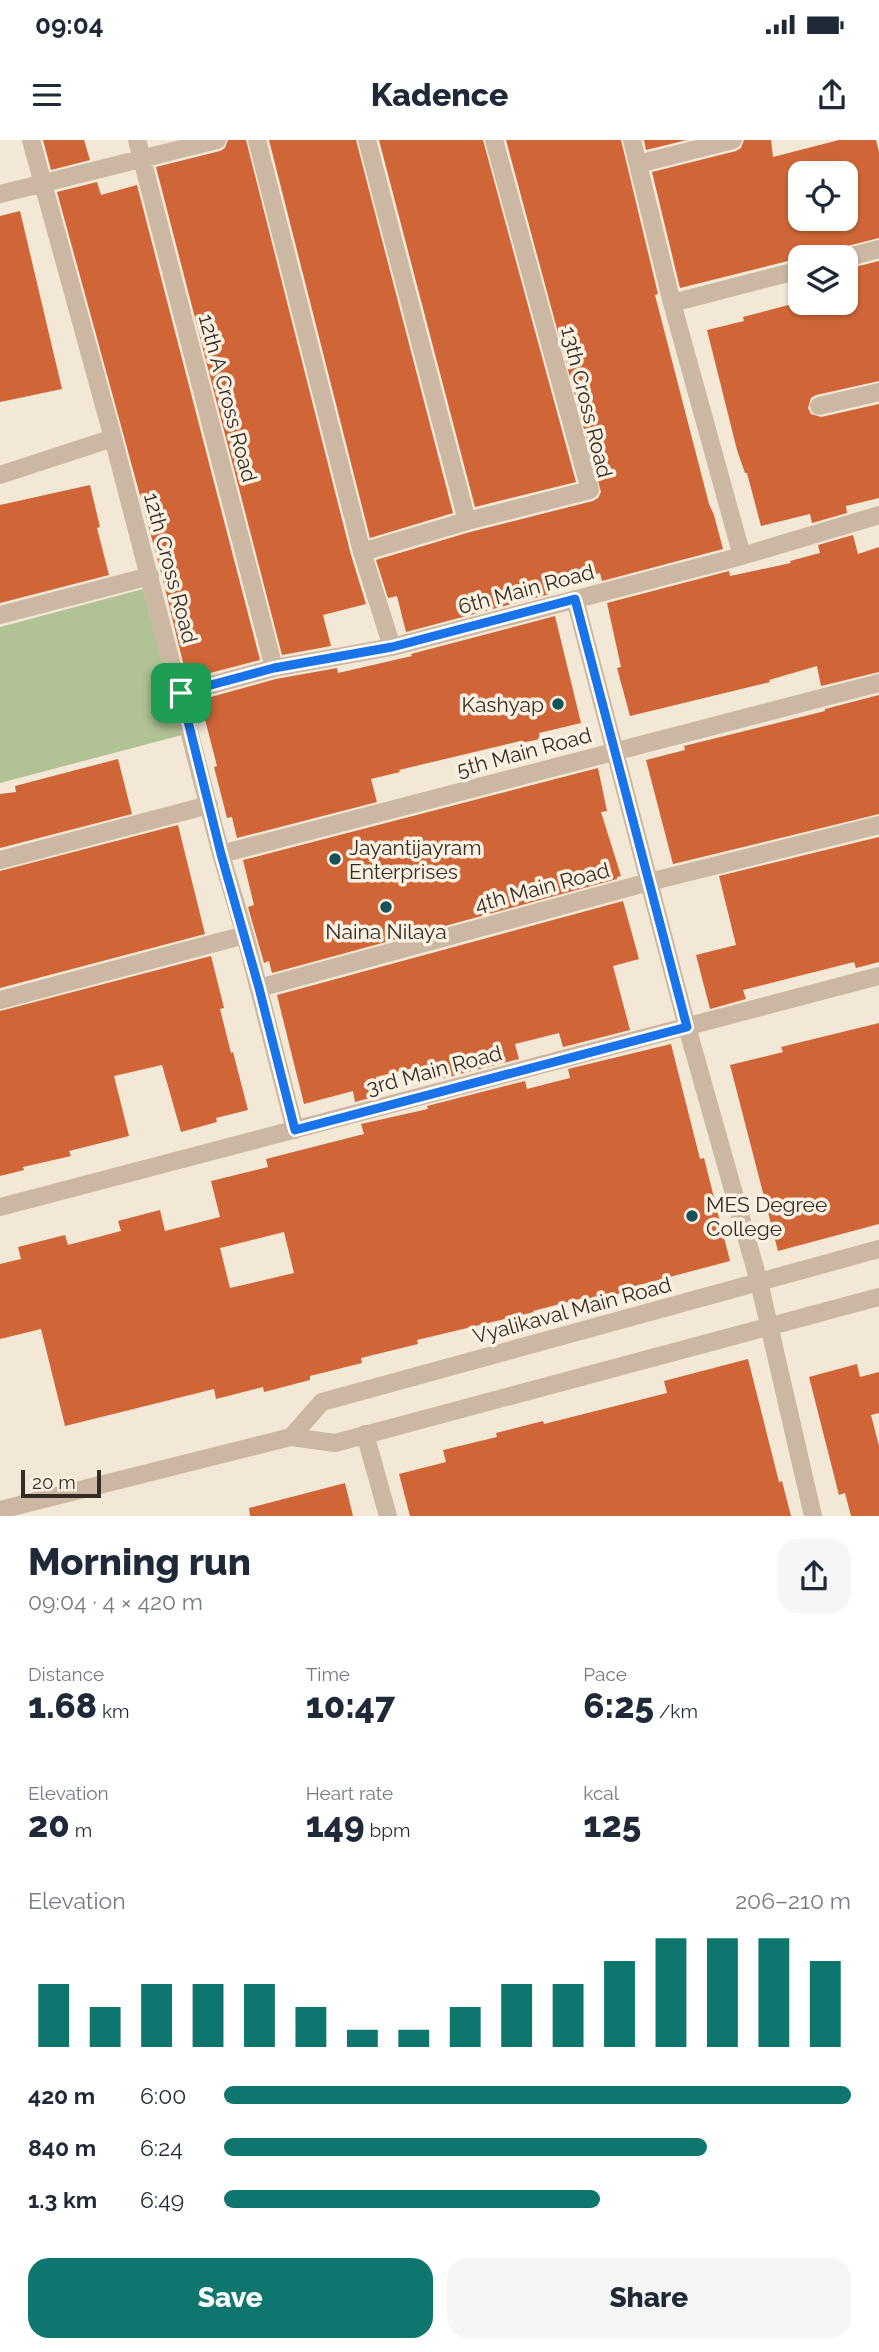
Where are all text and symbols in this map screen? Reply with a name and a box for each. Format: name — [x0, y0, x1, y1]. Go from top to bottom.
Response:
text: 09:04 — [35, 10, 104, 40]
icon: menu — [28, 76, 66, 114]
text: Kadence — [371, 76, 508, 113]
icon: share — [813, 76, 851, 114]
map controls — [788, 161, 858, 315]
button: locate — [788, 161, 858, 231]
button: layers — [788, 245, 858, 315]
street label: 12th A Cross Road — [194, 311, 262, 485]
street label: 13th Cross Road — [556, 324, 618, 480]
street label: 12th Cross Road — [139, 490, 203, 646]
street label: 6th Main Road — [455, 559, 597, 619]
pin — [151, 663, 211, 723]
icon: arrive — [162, 674, 200, 712]
place label: Kashyap — [461, 692, 544, 717]
marker: Kashyap — [550, 696, 566, 712]
street label: 5th Main Road — [454, 722, 594, 782]
place label: Jayantijayram Enterprises — [349, 835, 482, 884]
marker: Jayantijayram Enterprises — [327, 851, 343, 867]
street label: 4th Main Road — [472, 857, 612, 917]
marker: Naina Nilaya — [378, 899, 394, 915]
place label: Naina Nilaya — [325, 919, 447, 944]
street label: 3rd Main Road — [364, 1040, 504, 1100]
place label: MES Degree College — [706, 1192, 827, 1241]
marker: MES Degree College — [684, 1208, 700, 1224]
street label: Vyalikaval Main Road — [470, 1272, 674, 1348]
scale bar — [21, 1466, 102, 1498]
text: 20 m — [32, 1471, 76, 1493]
text: Morning run — [28, 1539, 251, 1584]
button: share — [777, 1539, 851, 1613]
text: 09:04 · 4 × 420 m — [28, 1588, 203, 1615]
text: Distance — [28, 1663, 104, 1685]
text: Time — [306, 1663, 350, 1685]
text: Pace — [583, 1663, 627, 1685]
text: 1.68 — [28, 1685, 97, 1726]
text: 10:47 — [306, 1685, 395, 1726]
text: 6:25 — [583, 1685, 654, 1726]
text: km — [97, 1700, 129, 1722]
text: /km — [654, 1700, 698, 1722]
text: Elevation — [28, 1782, 109, 1804]
text: Heart rate — [306, 1782, 393, 1804]
text: kcal — [583, 1782, 619, 1804]
text: 20 — [28, 1804, 70, 1845]
text: 149 — [306, 1804, 365, 1845]
text: 125 — [583, 1804, 641, 1845]
text: m — [70, 1819, 92, 1841]
text: bpm — [365, 1819, 410, 1841]
text: Elevation — [28, 1887, 126, 1914]
text: 206–210 m — [735, 1887, 851, 1914]
text: 420 m — [28, 2082, 95, 2109]
text: 6:00 — [140, 2082, 186, 2109]
text: 840 m — [28, 2134, 96, 2161]
text: 6:24 — [140, 2134, 183, 2161]
text: 1.3 km — [28, 2186, 97, 2213]
text: 6:49 — [140, 2186, 184, 2213]
button: Save — [28, 2258, 433, 2338]
button: Share — [447, 2258, 851, 2338]

